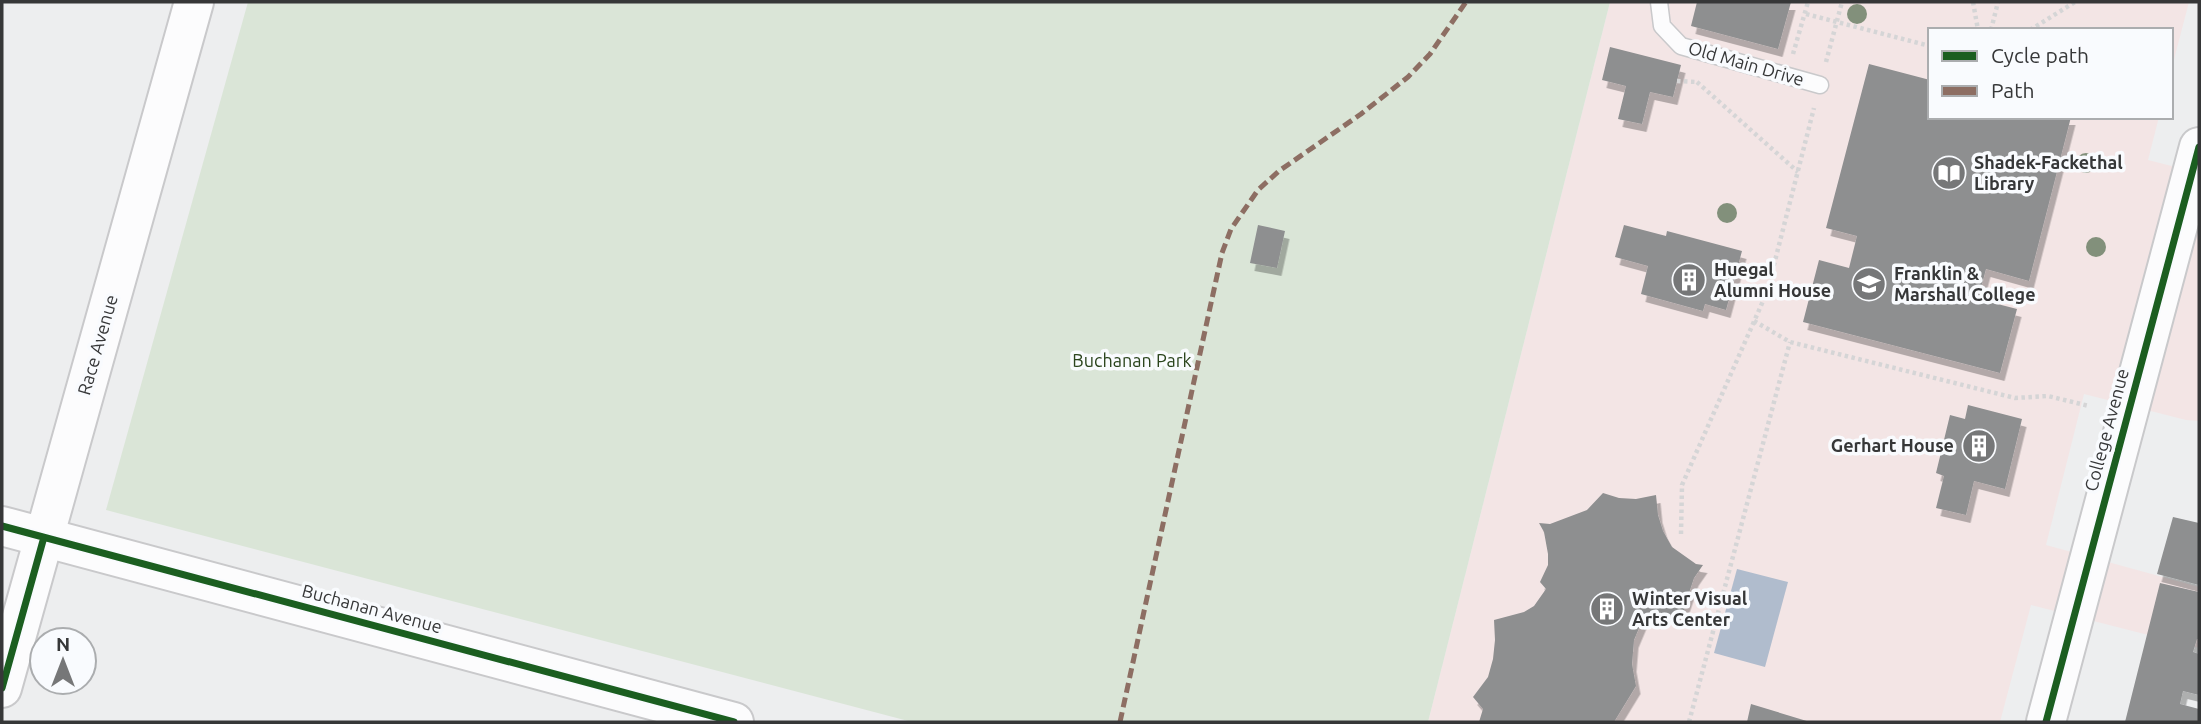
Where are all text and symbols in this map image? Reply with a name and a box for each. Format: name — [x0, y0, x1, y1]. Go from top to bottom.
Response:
legend — [1928, 28, 2173, 119]
street label: Old Main Drive — [1686, 37, 1806, 89]
text: Cycle path — [1991, 43, 2089, 67]
text: Path — [1991, 78, 2034, 102]
place label: Shadek-Fackethal Library — [1974, 152, 2123, 193]
library icon: Shadek-Fackethal Library — [1930, 154, 1968, 192]
place label: Huegal Alumni House — [1714, 259, 1831, 300]
building icon: Huegal Alumni House — [1670, 261, 1708, 299]
place label: Franklin & Marshall College — [1894, 263, 2036, 304]
school or university icon: Franklin & Marshall College — [1850, 265, 1888, 303]
street label: Race Avenue — [73, 292, 121, 397]
park label: Buchanan Park — [1072, 350, 1192, 370]
street label: College Avenue — [2080, 366, 2132, 493]
building icon: Gerhart House — [1960, 427, 1998, 465]
place label: Gerhart House — [1831, 435, 1954, 455]
street label: Buchanan Avenue — [300, 580, 444, 636]
place label: Winter Visual Arts Center — [1632, 588, 1748, 629]
building icon: Winter Visual Arts Center — [1588, 590, 1626, 628]
north arrow — [28, 626, 98, 696]
text: N — [56, 633, 70, 655]

